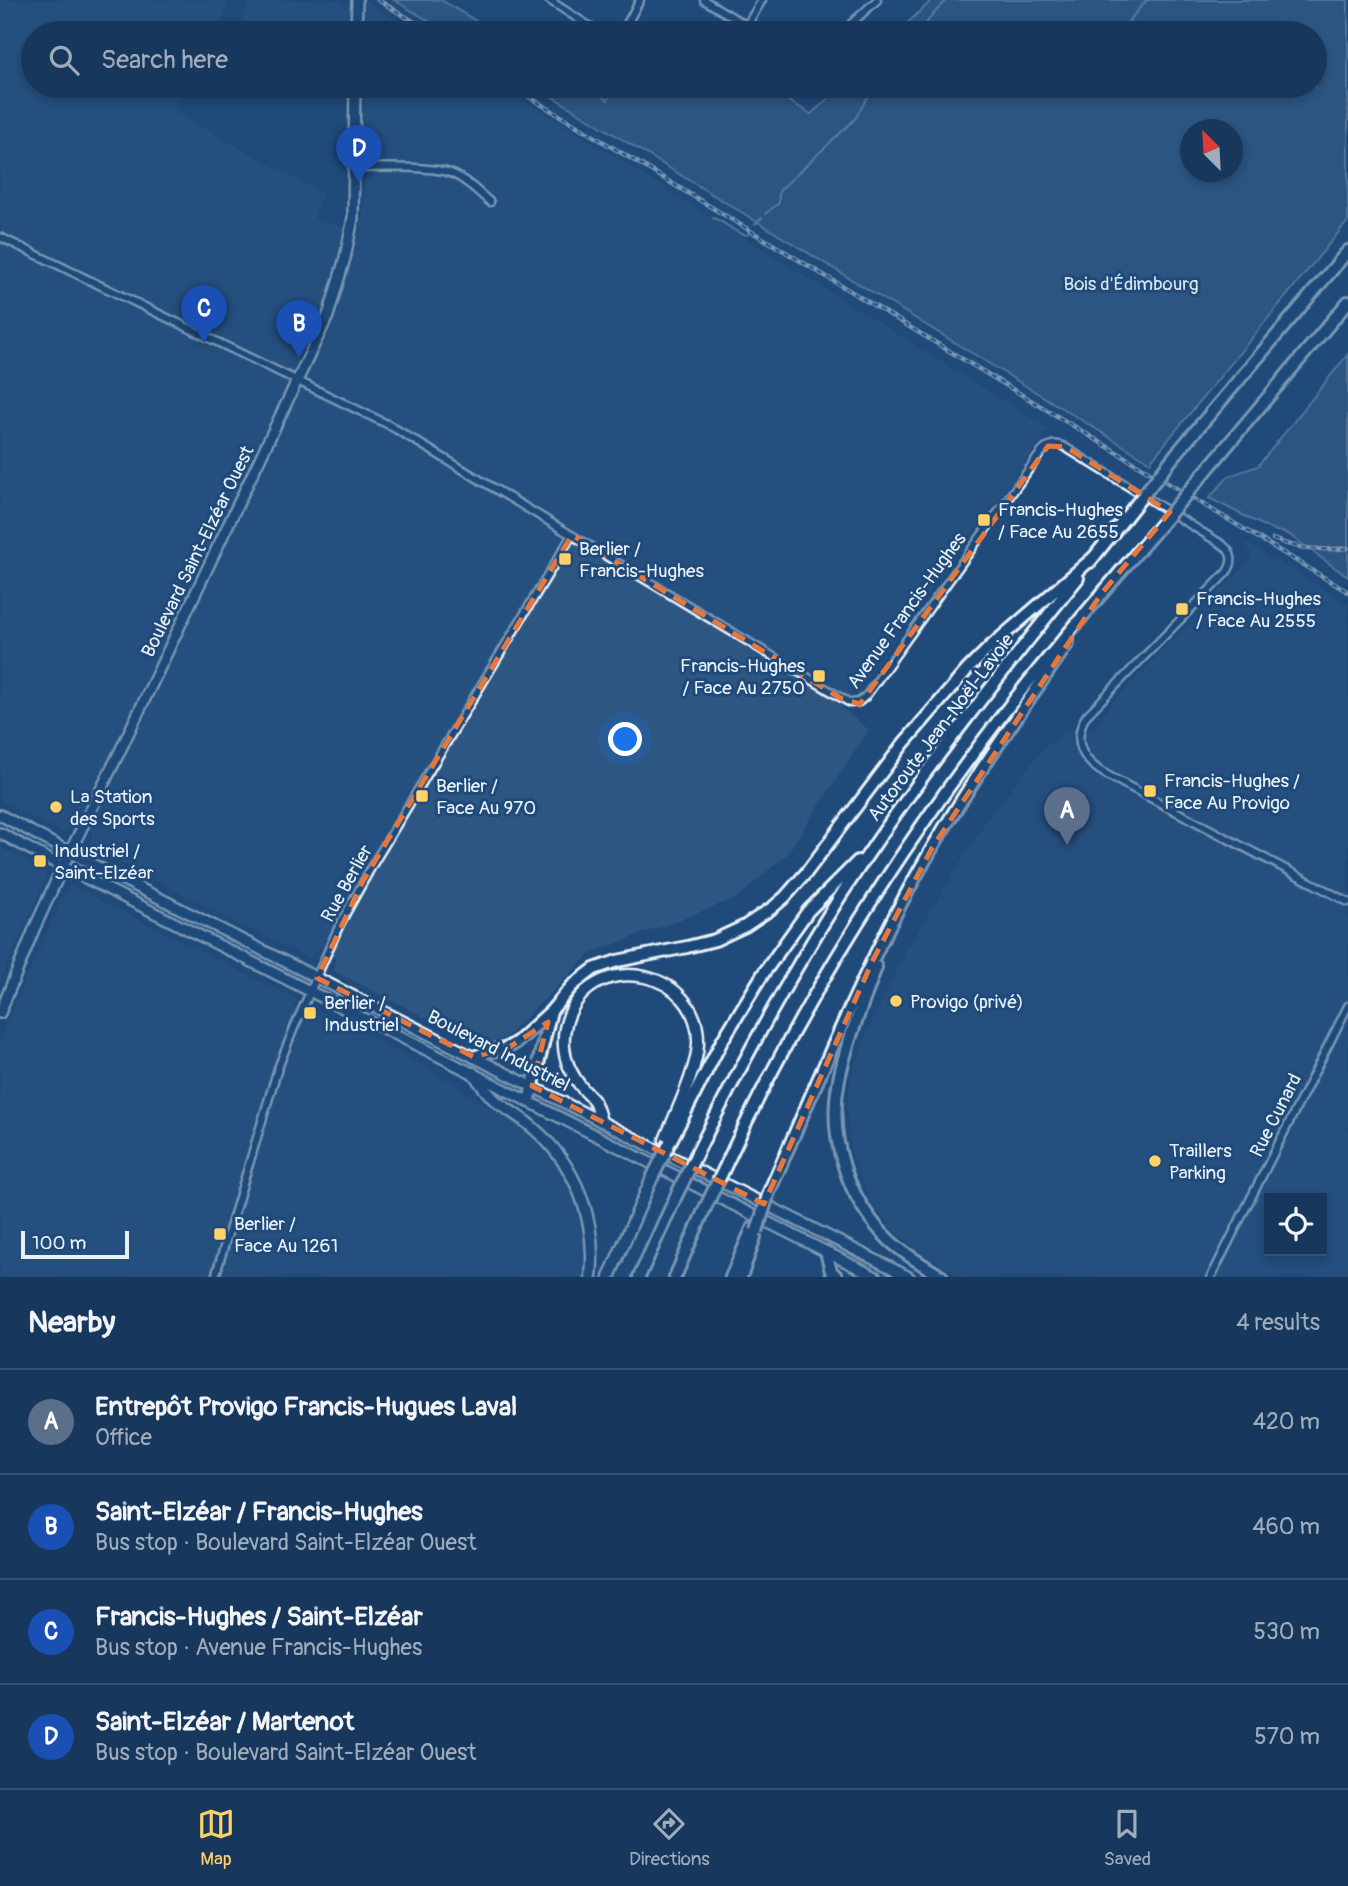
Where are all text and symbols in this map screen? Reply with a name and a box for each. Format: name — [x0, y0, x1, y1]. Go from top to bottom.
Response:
search box — [21, 21, 1327, 98]
icon: search — [45, 41, 83, 79]
text: Search here — [101, 44, 228, 76]
north arrow — [1180, 119, 1243, 182]
pin: D — [336, 125, 382, 183]
park label: Bois d'Édimbourg — [1063, 272, 1199, 296]
pin: C — [181, 285, 227, 343]
pin: B — [276, 300, 322, 358]
street label: Boulevard Saint-Elzéar Ouest — [136, 441, 260, 661]
place label: Francis-Hughes / Face Au 2655 — [998, 498, 1123, 544]
marker: Francis-Hughes / Face Au 2655 — [976, 512, 992, 528]
street label: Avenue Francis-Hughes — [842, 527, 972, 693]
place label: Berlier / Francis-Hughes — [579, 537, 704, 583]
marker: Berlier / Francis-Hughes — [557, 551, 573, 567]
place label: Francis-Hughes / Face Au 2555 — [1196, 587, 1321, 633]
marker: Francis-Hughes / Face Au 2555 — [1174, 601, 1190, 617]
street label: Autoroute Jean-Noël-Lavoie — [862, 629, 1020, 826]
place label: Francis-Hughes / Face Au 2750 — [680, 654, 806, 700]
marker: Francis-Hughes / Face Au 2750 — [811, 668, 827, 684]
your location — [608, 722, 642, 756]
place label: Francis-Hughes / Face Au Provigo — [1164, 769, 1300, 815]
place label: Berlier / Face Au 970 — [436, 774, 536, 820]
marker: Francis-Hughes / Face Au Provigo — [1142, 783, 1158, 799]
place label: La Station des Sports — [70, 785, 155, 831]
pin: A — [1044, 787, 1090, 845]
marker: Berlier / Face Au 970 — [414, 788, 430, 804]
marker: La Station des Sports — [48, 799, 64, 815]
place label: Industriel / Saint-Elzéar — [54, 839, 154, 885]
street label: Rue Berlier — [316, 840, 378, 926]
marker: Industriel / Saint-Elzéar — [32, 853, 48, 869]
place label: Provigo (privé) — [910, 990, 1024, 1014]
place label: Berlier / Industriel — [324, 991, 399, 1037]
marker: Provigo (privé) — [888, 993, 904, 1009]
marker: Berlier / Industriel — [302, 1005, 318, 1021]
street label: Boulevard Industriel — [423, 1005, 574, 1097]
street label: Rue Cunard — [1245, 1070, 1307, 1161]
place label: Traillers Parking — [1169, 1139, 1232, 1185]
marker: Traillers Parking — [1147, 1153, 1163, 1169]
map controls — [1264, 1193, 1327, 1256]
button: locate — [1264, 1193, 1327, 1256]
place label: Berlier / Face Au 1261 — [234, 1212, 338, 1258]
marker: Berlier / Face Au 1261 — [212, 1226, 228, 1242]
scale bar — [21, 1228, 130, 1260]
text: 100 m — [32, 1231, 86, 1255]
text: Nearby — [28, 1304, 115, 1341]
text: 4 results — [1236, 1308, 1320, 1337]
text: Entrepôt Provigo Francis-Hugues Laval — [95, 1391, 517, 1423]
text: A — [44, 1407, 58, 1436]
text: 420 m — [1253, 1407, 1320, 1436]
text: Office — [95, 1423, 152, 1452]
text: Saint-Elzéar / Francis-Hughes — [95, 1496, 423, 1528]
text: B — [44, 1512, 58, 1541]
text: 460 m — [1252, 1512, 1320, 1541]
text: Bus stop · Boulevard Saint-Elzéar Ouest — [95, 1528, 477, 1557]
text: Francis-Hughes / Saint-Elzéar — [95, 1601, 423, 1633]
text: C — [44, 1617, 58, 1646]
text: 530 m — [1254, 1617, 1320, 1646]
text: Bus stop · Avenue Francis-Hughes — [95, 1633, 422, 1662]
text: Saint-Elzéar / Martenot — [95, 1706, 354, 1738]
text: D — [44, 1722, 58, 1751]
text: 570 m — [1254, 1722, 1320, 1751]
text: Bus stop · Boulevard Saint-Elzéar Ouest — [95, 1738, 477, 1767]
tab: Map — [197, 1805, 235, 1871]
tab: Directions — [629, 1805, 710, 1871]
tab: Saved — [1104, 1805, 1151, 1871]

